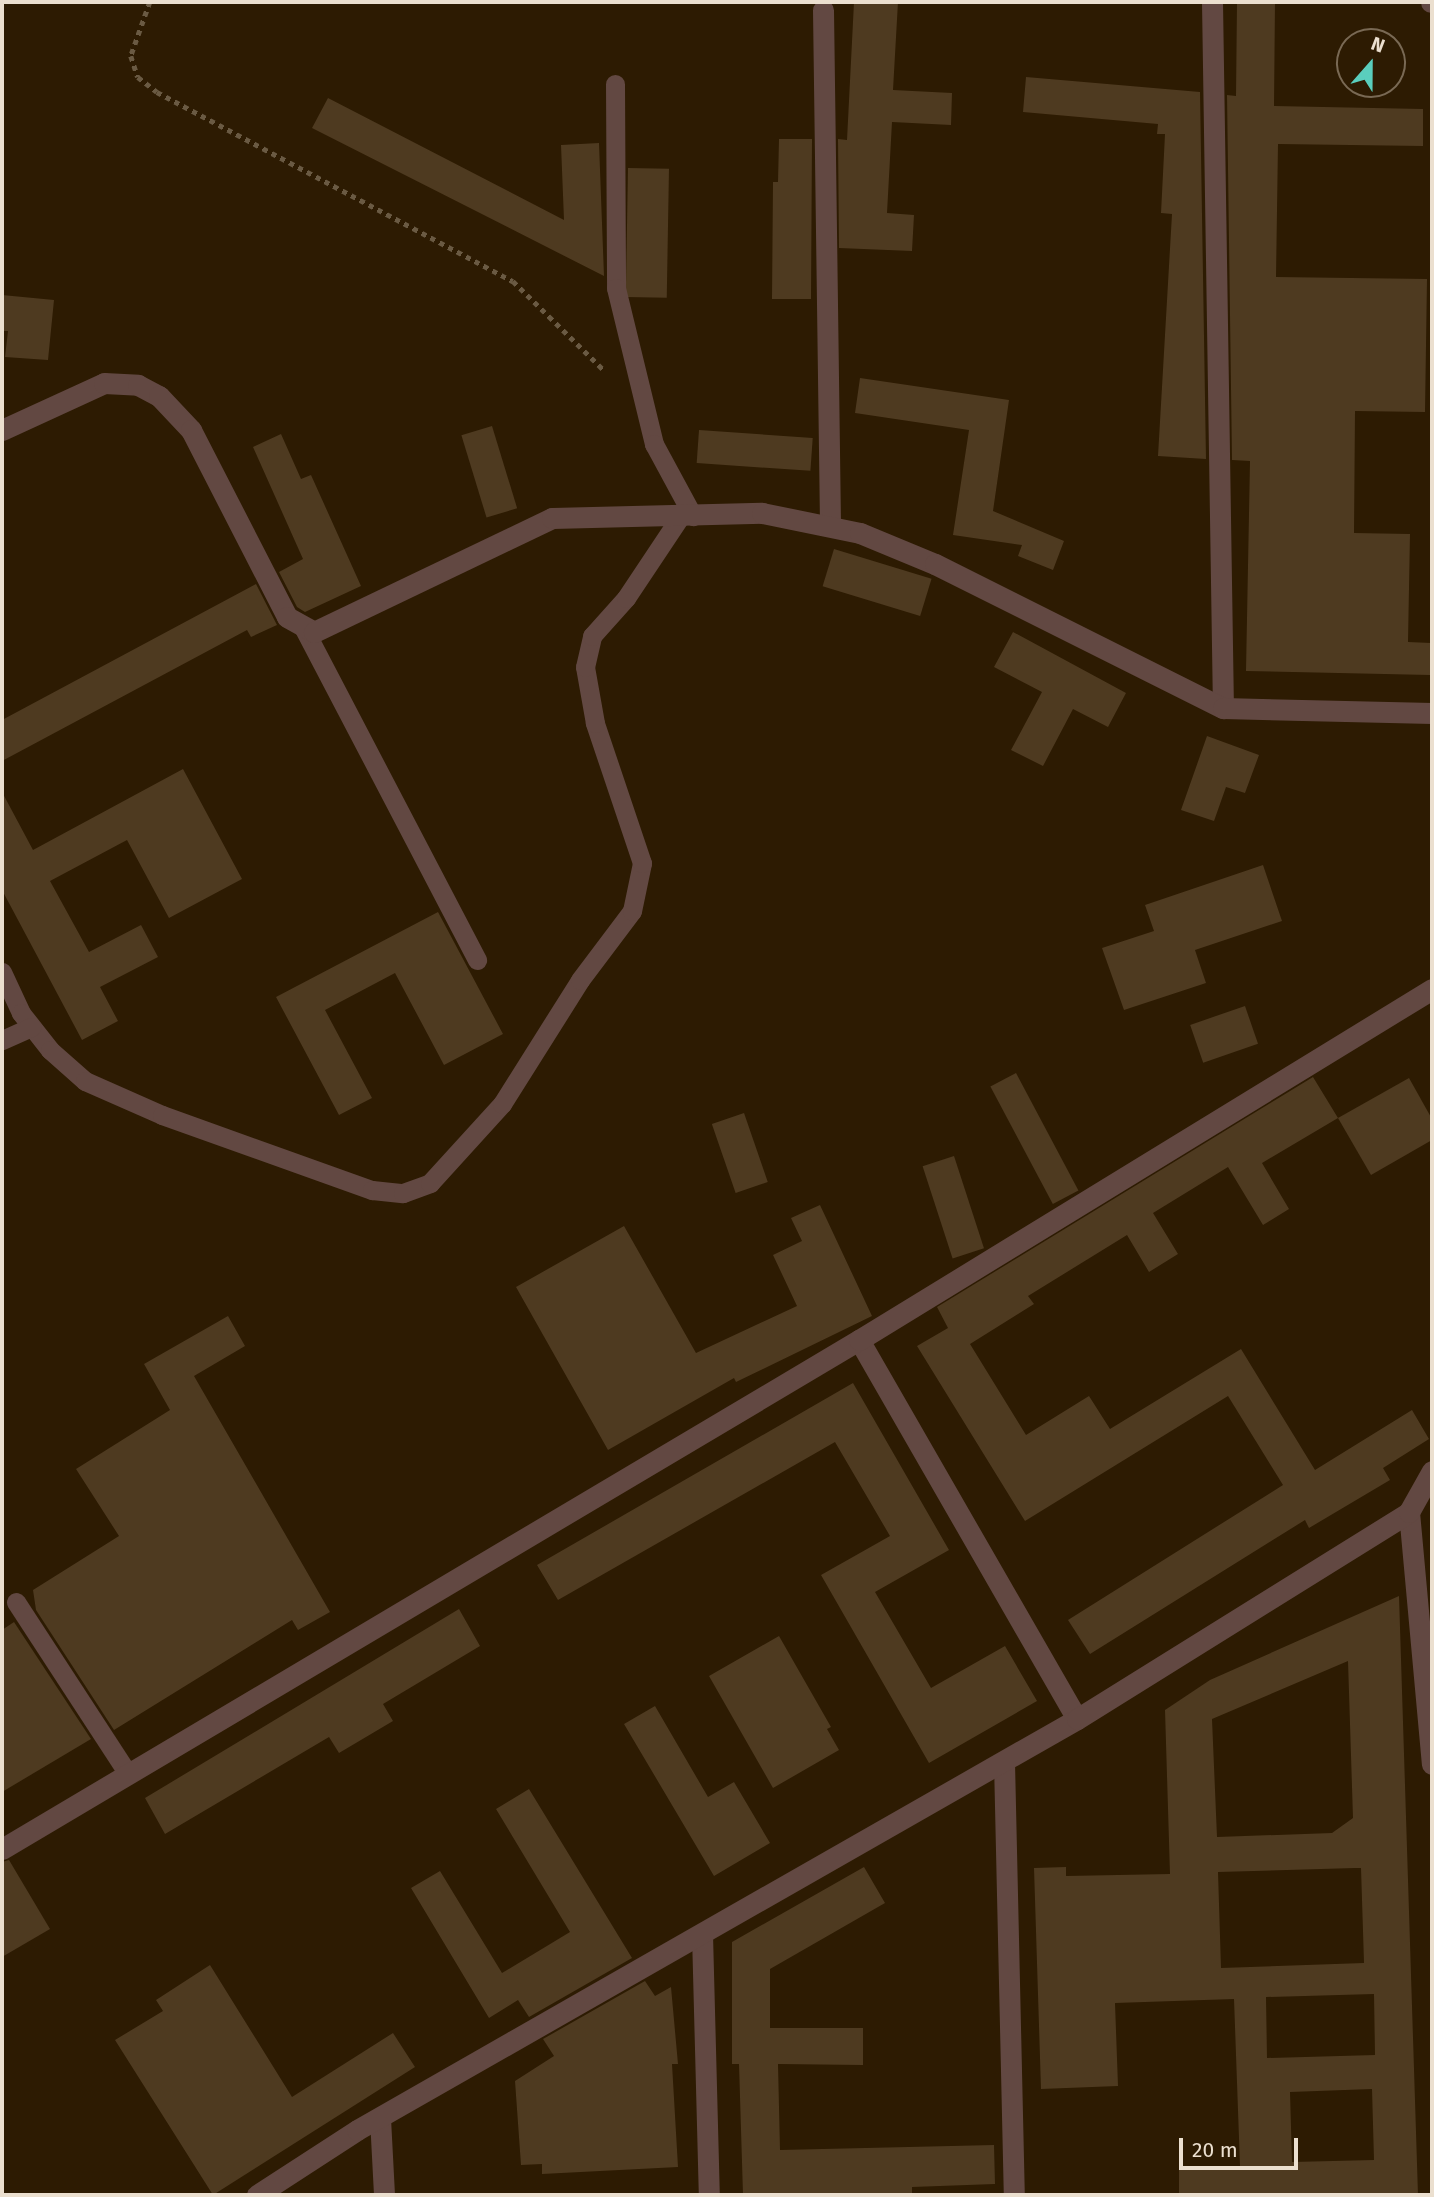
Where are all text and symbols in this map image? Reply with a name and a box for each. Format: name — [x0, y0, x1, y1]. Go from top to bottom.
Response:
north arrow — [1336, 28, 1406, 98]
text: N — [1368, 32, 1388, 58]
scale bar — [1182, 2124, 1301, 2168]
text: 20 m — [1192, 2137, 1238, 2163]

